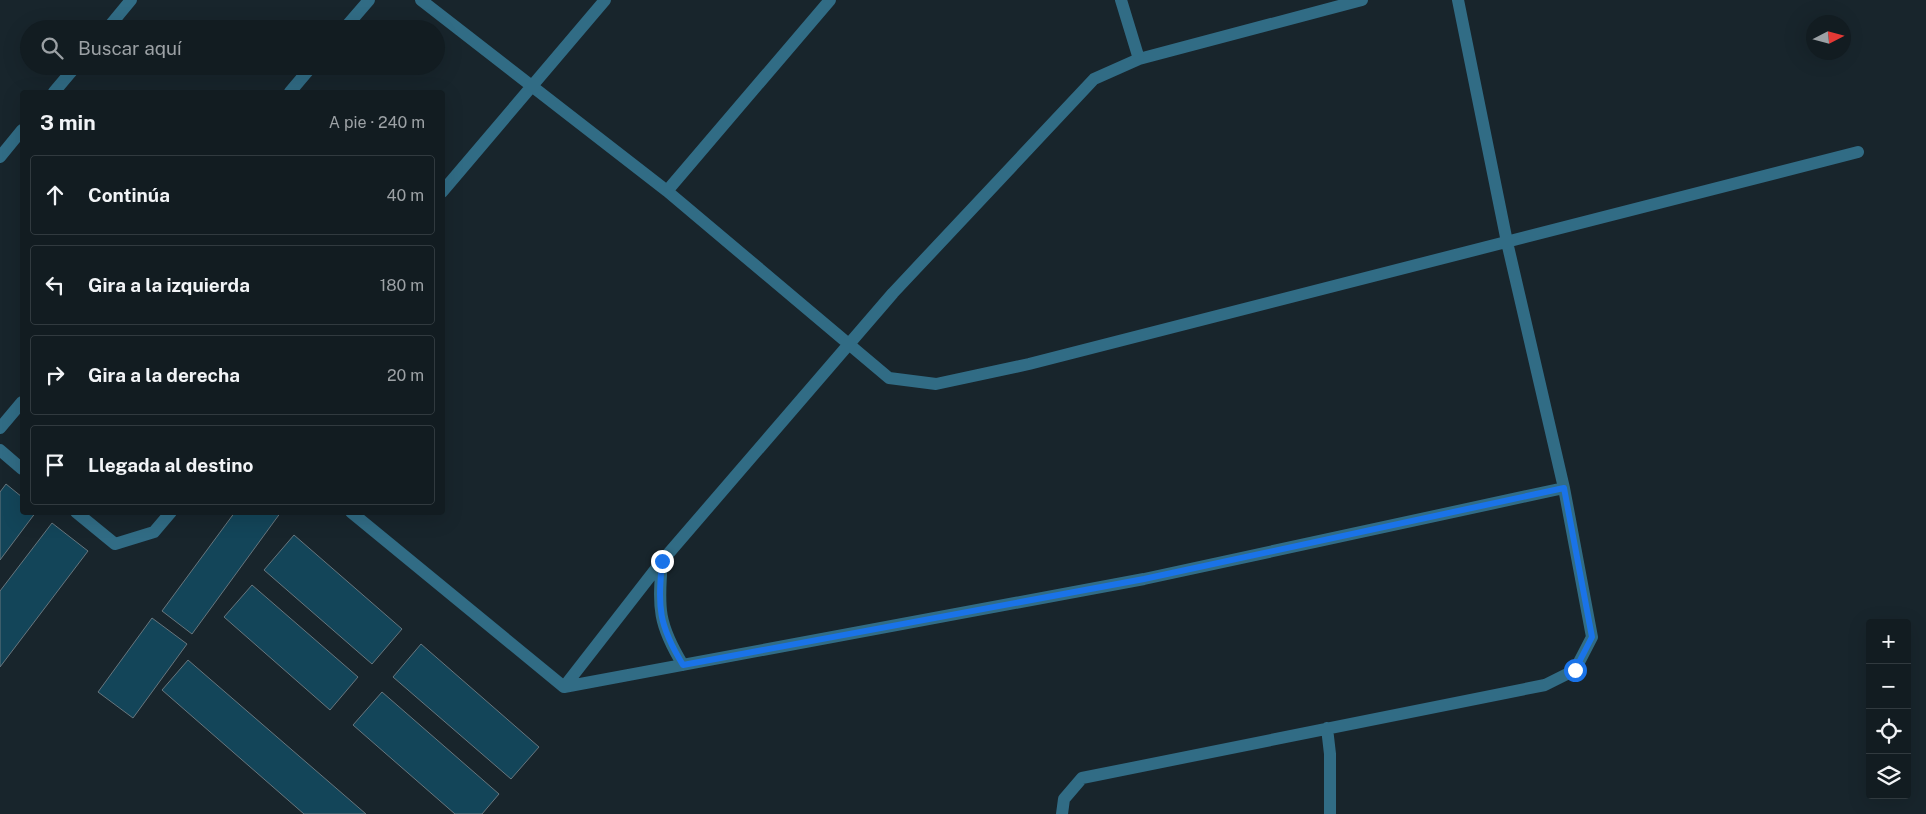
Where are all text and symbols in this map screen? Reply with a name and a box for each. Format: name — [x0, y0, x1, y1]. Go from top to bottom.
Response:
north arrow — [1806, 15, 1851, 60]
search box — [20, 20, 445, 75]
icon: search — [38, 34, 66, 62]
text: Buscar aquí — [78, 37, 182, 59]
text: 3 min — [40, 110, 96, 135]
text: A pie · 240 m — [329, 113, 425, 132]
icon: ahead — [41, 181, 69, 209]
text: Continúa — [88, 184, 170, 206]
text: 40 m — [386, 186, 424, 205]
icon: left — [41, 271, 69, 299]
text: Gira a la izquierda — [88, 274, 250, 296]
text: 180 m — [380, 276, 424, 295]
icon: right — [41, 361, 69, 389]
text: Gira a la derecha — [88, 364, 240, 386]
text: 20 m — [387, 366, 424, 385]
icon: arrive — [41, 451, 69, 479]
text: Llegada al destino — [88, 454, 253, 476]
route end — [651, 550, 674, 573]
map controls — [1866, 619, 1911, 799]
button: + — [1866, 619, 1911, 664]
route start — [1564, 659, 1587, 682]
button: − — [1866, 664, 1911, 709]
button: locate — [1866, 709, 1911, 754]
button: layers — [1866, 754, 1911, 799]

